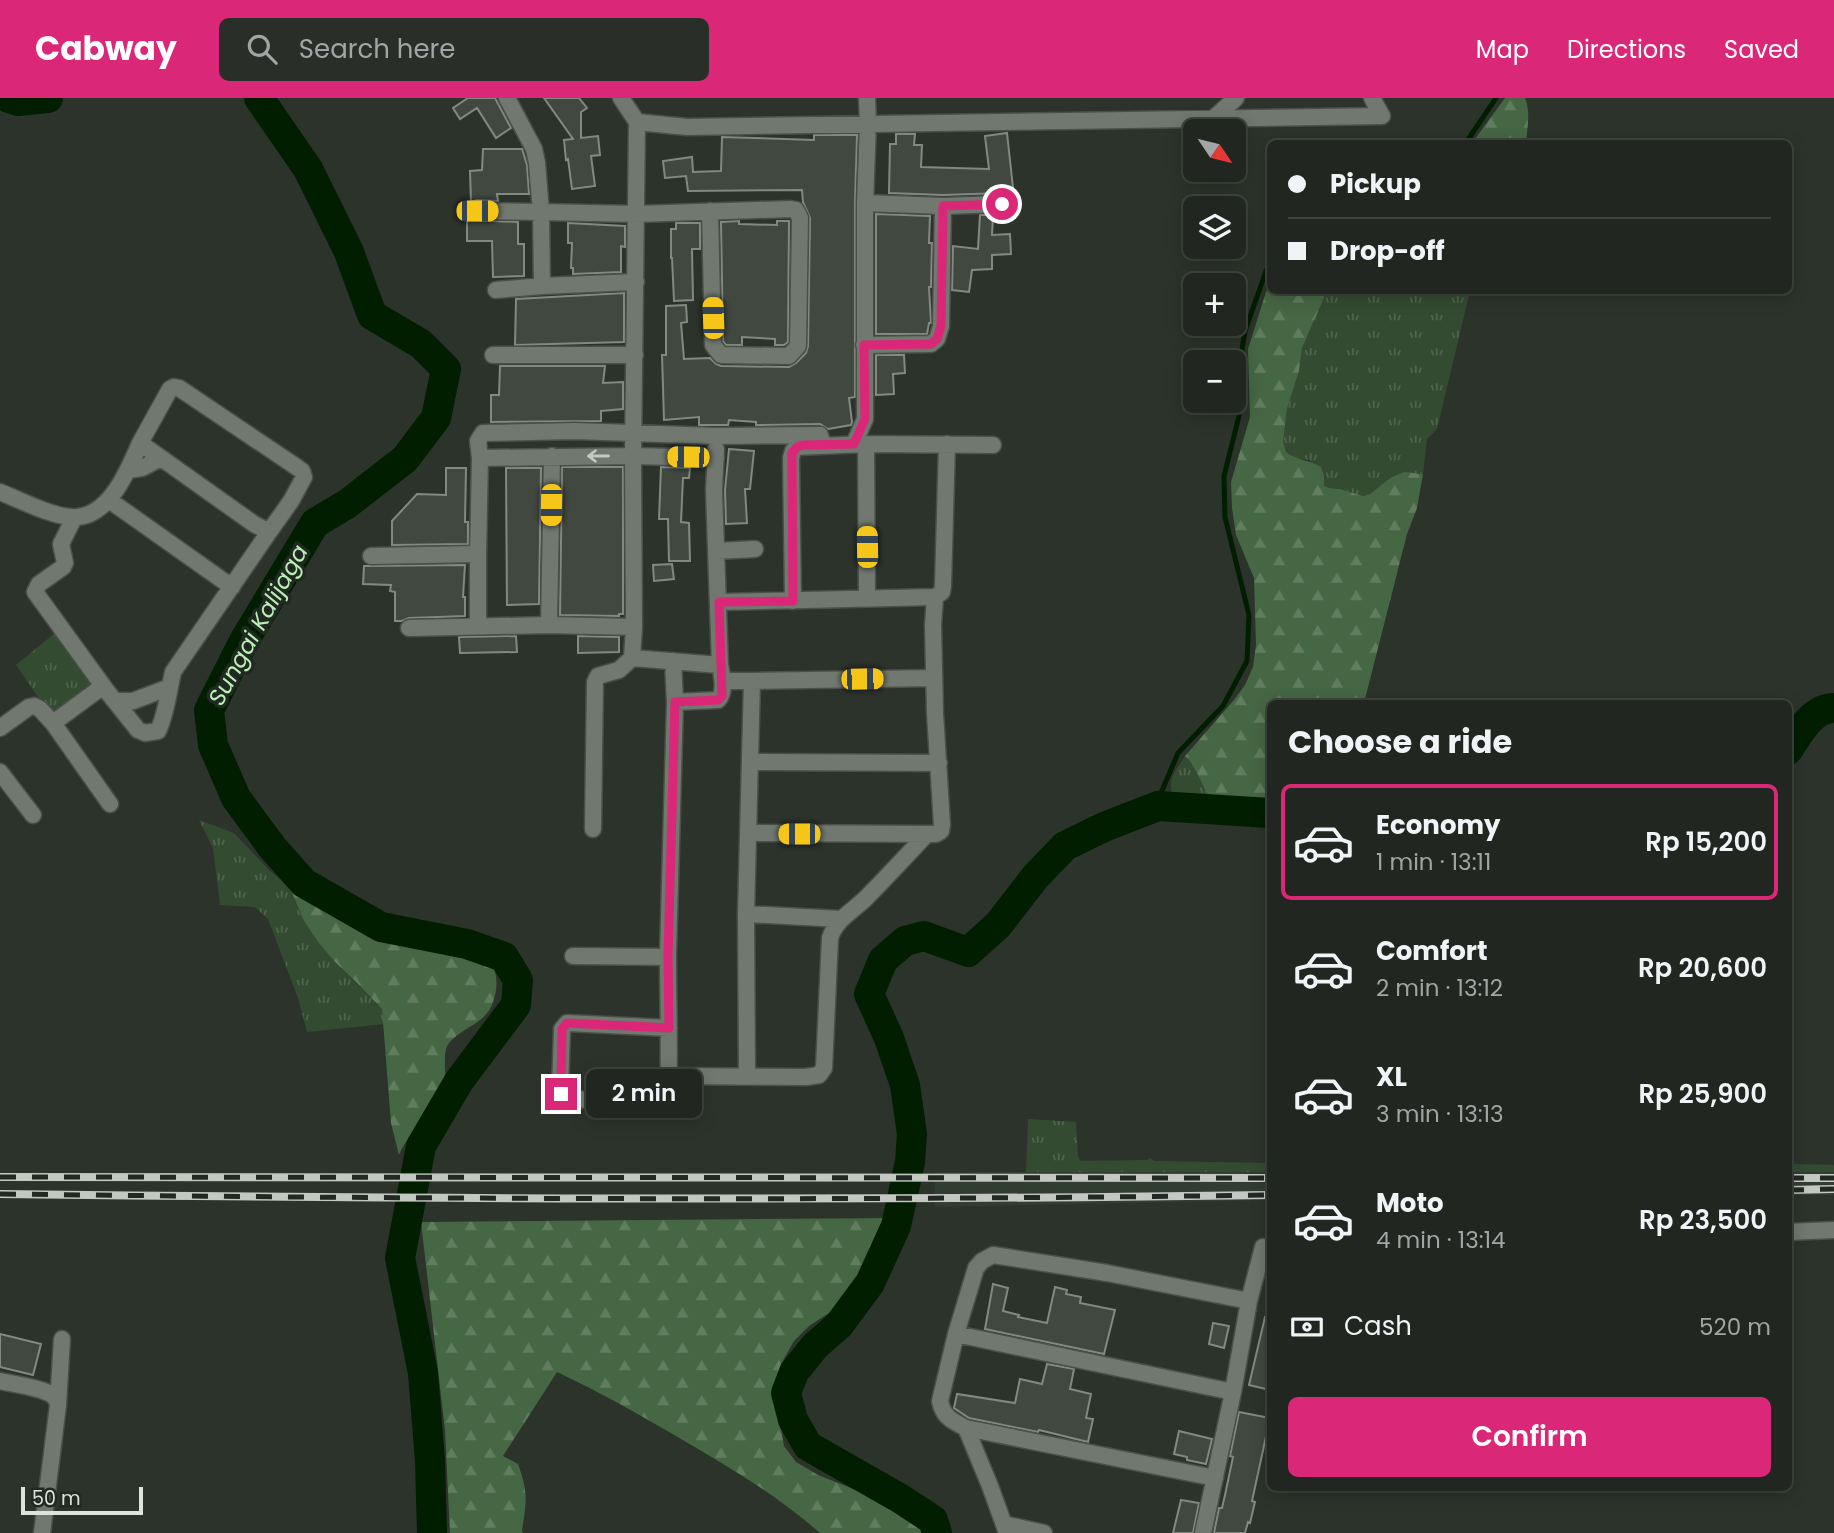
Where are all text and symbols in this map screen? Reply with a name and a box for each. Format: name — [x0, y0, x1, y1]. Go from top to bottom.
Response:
search box — [219, 18, 709, 81]
text: Cabway — [35, 25, 177, 72]
icon: search — [243, 30, 281, 68]
text: Search here — [299, 31, 455, 67]
text: Map — [1476, 33, 1529, 66]
text: Directions — [1567, 33, 1686, 66]
text: Saved — [1724, 33, 1799, 66]
north arrow — [1183, 119, 1246, 182]
map controls — [1183, 119, 1246, 413]
text: Pickup — [1330, 166, 1421, 202]
route start — [986, 188, 1018, 220]
button: layers — [1183, 196, 1246, 259]
car — [457, 201, 499, 222]
text: Drop-off — [1330, 233, 1445, 269]
button: + — [1183, 273, 1246, 336]
car — [702, 297, 725, 339]
button: − — [1183, 350, 1246, 413]
car — [667, 446, 710, 468]
one-way arrow — [587, 449, 610, 463]
car — [541, 484, 562, 526]
car — [857, 526, 878, 568]
water label: Sungai Kalijaga — [201, 539, 315, 711]
car — [841, 668, 884, 690]
text: Choose a ride — [1288, 719, 1512, 764]
text: Economy — [1376, 807, 1500, 843]
icon: car — [1292, 811, 1355, 874]
car — [779, 824, 821, 845]
text: Rp 15,200 — [1645, 824, 1767, 860]
text: 1 min · 13:11 — [1376, 846, 1491, 878]
text: Comfort — [1376, 933, 1488, 969]
icon: car — [1292, 937, 1355, 1000]
text: Rp 20,600 — [1638, 950, 1767, 986]
text: 2 min · 13:12 — [1376, 972, 1503, 1004]
text: XL — [1376, 1059, 1407, 1095]
icon: car — [1292, 1063, 1355, 1126]
callout: 2 min — [586, 1070, 701, 1118]
text: Rp 25,900 — [1638, 1076, 1767, 1112]
text: 2 min — [612, 1077, 676, 1109]
route end — [545, 1078, 577, 1110]
text: 3 min · 13:13 — [1376, 1098, 1504, 1130]
text: Moto — [1376, 1185, 1444, 1221]
icon: car — [1292, 1189, 1355, 1252]
text: Rp 23,500 — [1639, 1202, 1767, 1238]
text: 4 min · 13:14 — [1376, 1224, 1505, 1256]
icon: cash — [1288, 1308, 1326, 1346]
text: Cash — [1344, 1308, 1412, 1344]
text: 520 m — [1699, 1311, 1771, 1343]
button: Confirm — [1288, 1397, 1771, 1477]
scale bar — [21, 1484, 144, 1516]
text: 50 m — [32, 1485, 81, 1512]

